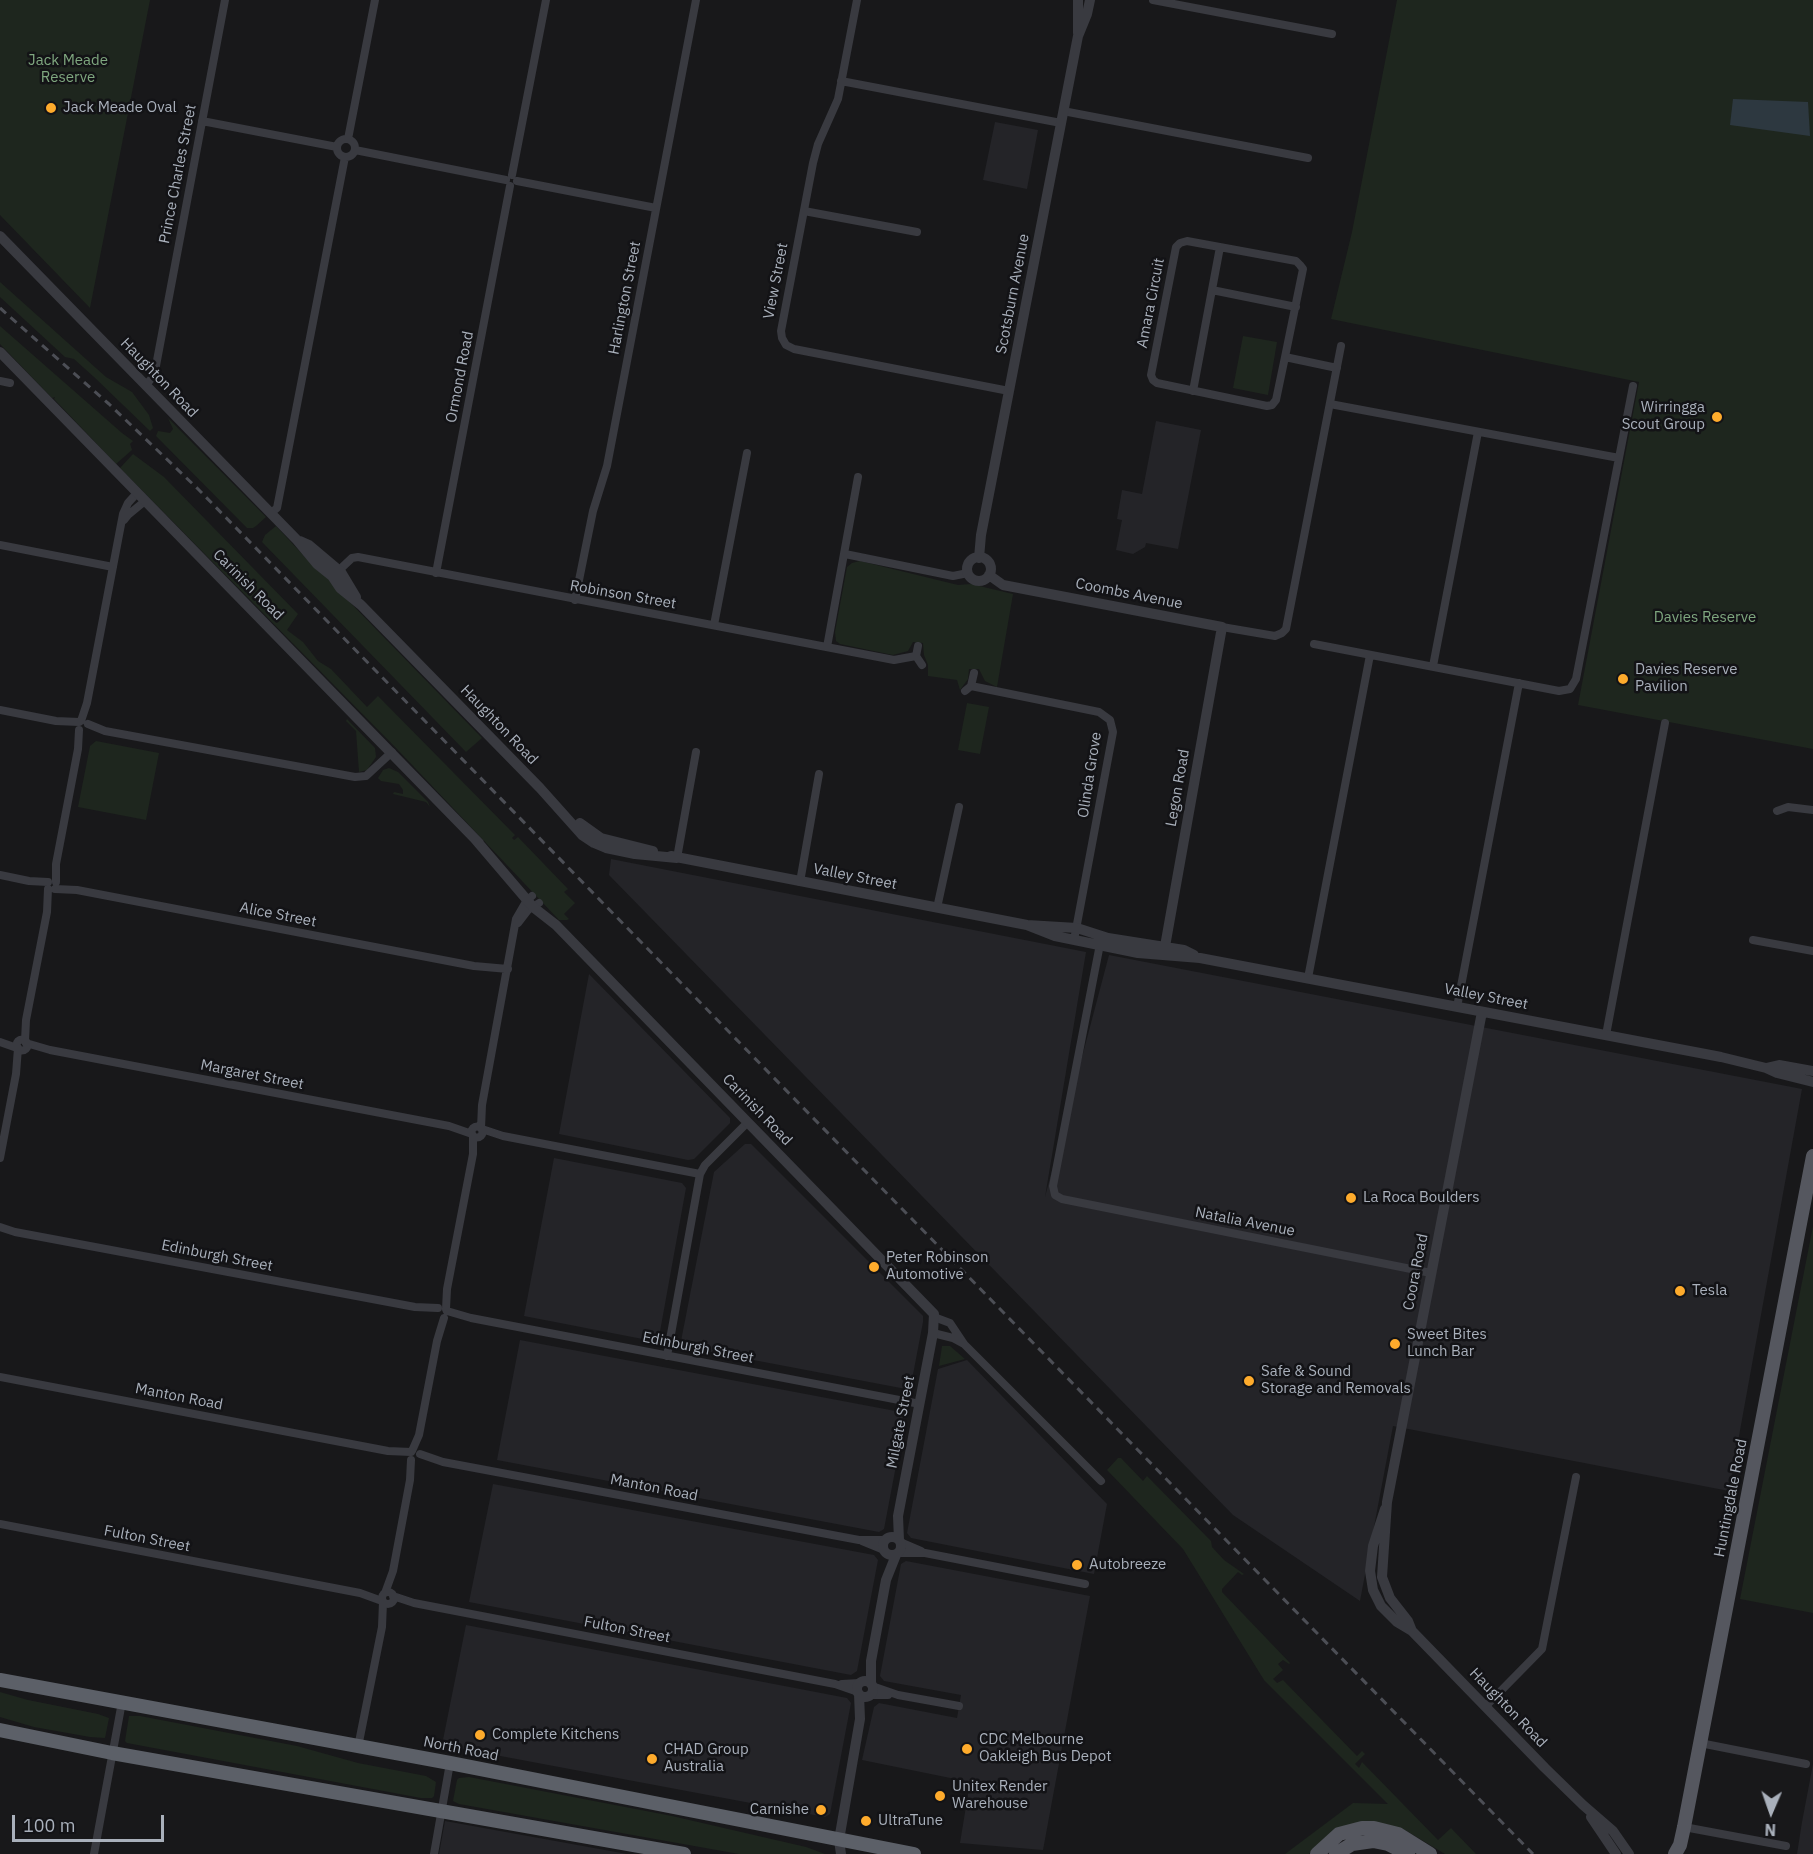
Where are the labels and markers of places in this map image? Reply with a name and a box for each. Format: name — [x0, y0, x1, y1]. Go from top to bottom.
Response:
place label: Jack Meade Oval — [63, 99, 177, 117]
marker: Jack Meade Oval — [44, 101, 58, 115]
place label: Wirringga Scout Group — [1622, 399, 1705, 434]
marker: Wirringga Scout Group — [1710, 410, 1724, 424]
place label: Davies Reserve Pavilion — [1635, 661, 1737, 696]
marker: Davies Reserve Pavilion — [1616, 672, 1630, 686]
place label: La Roca Boulders — [1363, 1189, 1479, 1207]
marker: La Roca Boulders — [1344, 1191, 1358, 1205]
place label: Peter Robinson Automotive — [886, 1249, 988, 1284]
marker: Peter Robinson Automotive — [867, 1260, 881, 1274]
place label: Tesla — [1692, 1282, 1727, 1300]
marker: Tesla — [1673, 1284, 1687, 1298]
place label: Sweet Bites Lunch Bar — [1407, 1326, 1487, 1361]
marker: Sweet Bites Lunch Bar — [1388, 1337, 1402, 1351]
place label: Safe & Sound Storage and Removals — [1261, 1363, 1411, 1398]
marker: Safe & Sound Storage and Removals — [1242, 1374, 1256, 1388]
place label: Autobreeze — [1089, 1556, 1166, 1574]
marker: Autobreeze — [1070, 1558, 1084, 1572]
place label: Complete Kitchens — [492, 1726, 619, 1744]
marker: Complete Kitchens — [473, 1728, 487, 1742]
place label: CDC Melbourne Oakleigh Bus Depot — [979, 1731, 1111, 1766]
place label: CHAD Group Australia — [664, 1741, 749, 1776]
marker: CDC Melbourne Oakleigh Bus Depot — [960, 1742, 974, 1756]
marker: CHAD Group Australia — [645, 1752, 659, 1766]
place label: Unitex Render Warehouse — [952, 1778, 1047, 1813]
marker: Unitex Render Warehouse — [933, 1789, 947, 1803]
place label: Carnishe — [750, 1801, 809, 1819]
marker: Carnishe — [814, 1803, 828, 1817]
place label: UltraTune — [878, 1812, 943, 1830]
marker: UltraTune — [859, 1814, 873, 1828]

